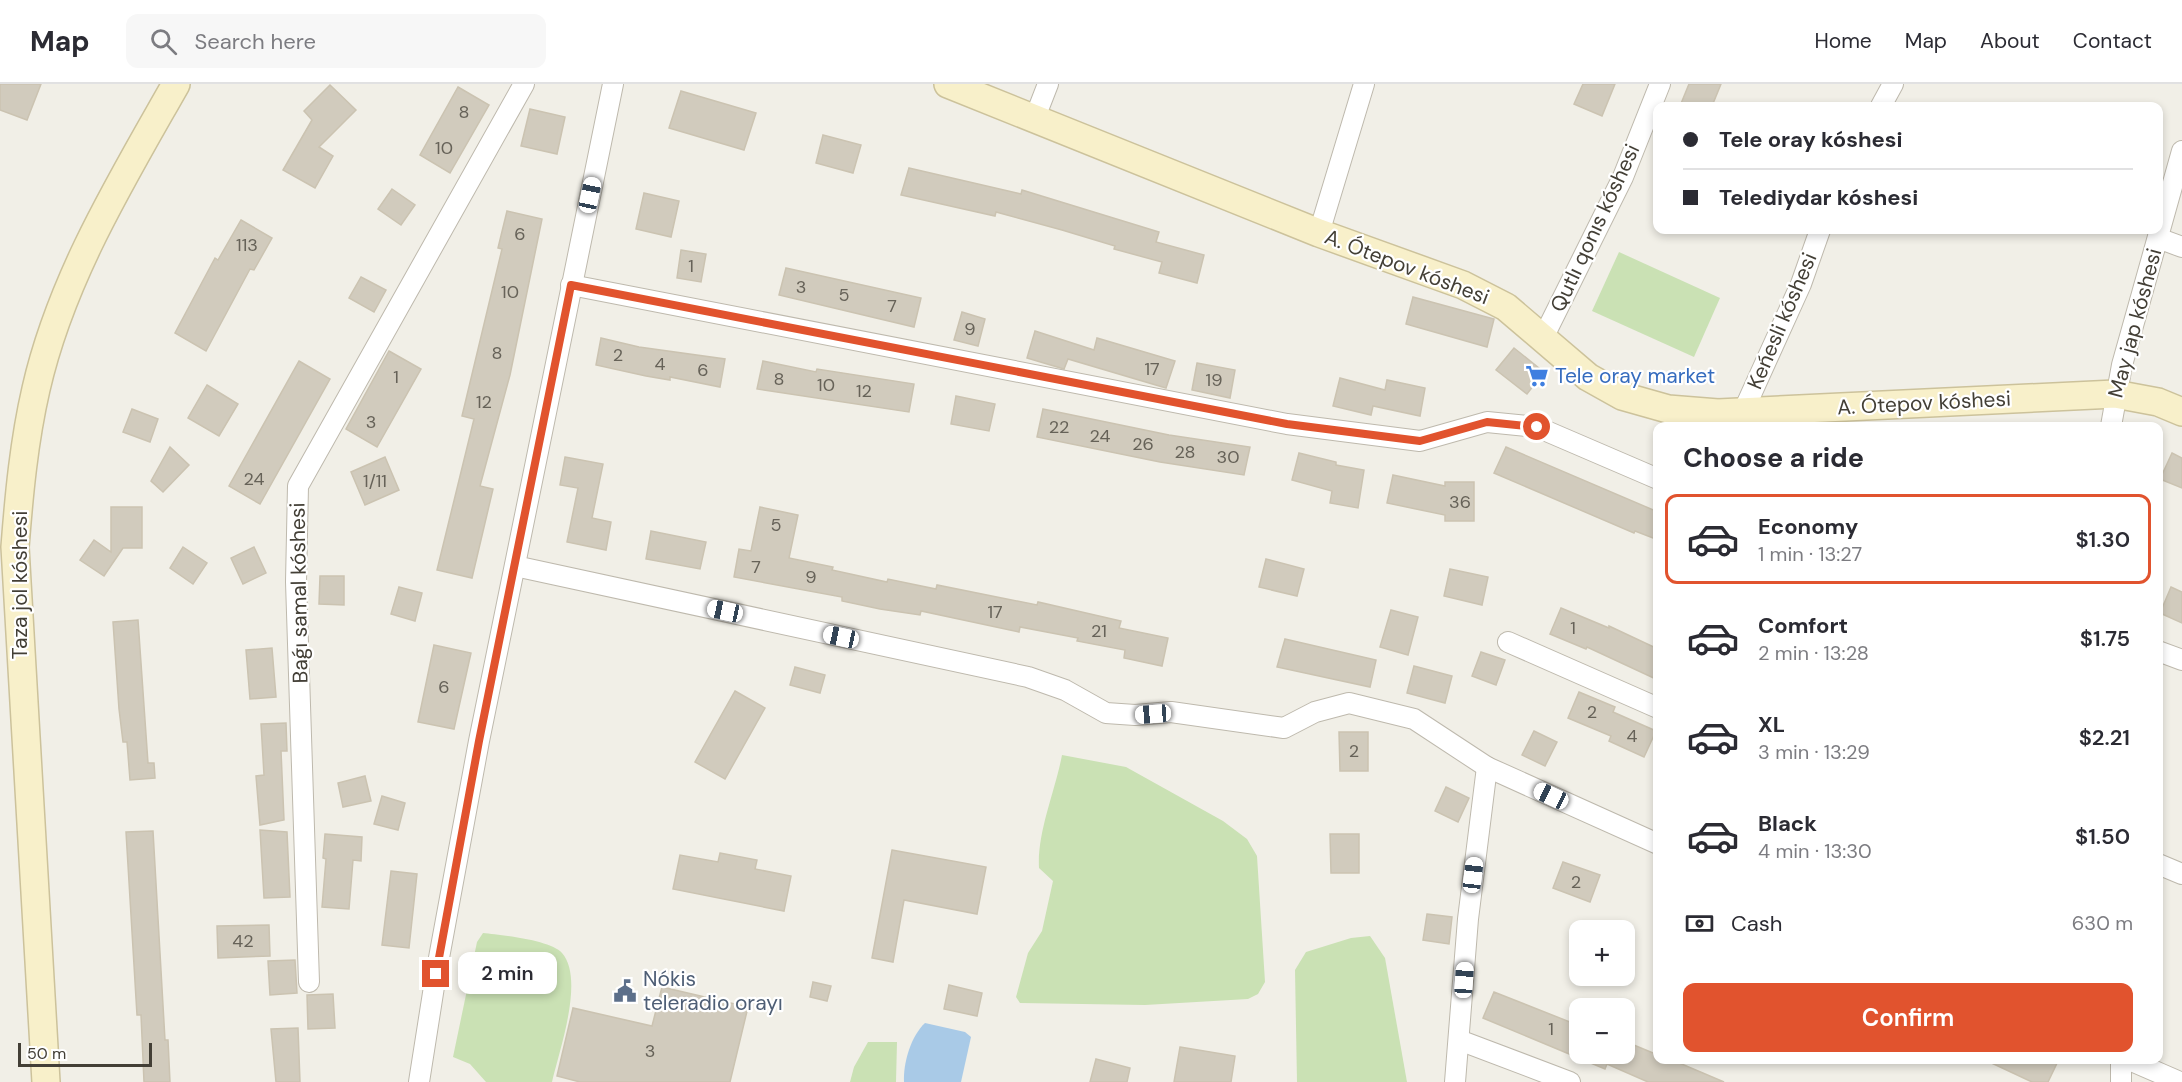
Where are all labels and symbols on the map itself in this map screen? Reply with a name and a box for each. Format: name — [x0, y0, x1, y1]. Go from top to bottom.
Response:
house number: 8 — [459, 100, 469, 124]
house number: 10 — [435, 136, 453, 160]
street label: Qutlı qonıs kóshesi — [1544, 139, 1646, 317]
car — [577, 176, 603, 214]
house number: 6 — [514, 222, 526, 246]
street label: A. Ótepov kóshesi — [1321, 223, 1493, 311]
house number: 113 — [236, 233, 258, 257]
street label: May jap kóshesi — [2102, 245, 2168, 401]
street label: Keńesli kóshesi — [1741, 248, 1823, 394]
house number: 1 — [688, 254, 694, 278]
house number: 3 — [796, 275, 806, 299]
house number: 10 — [501, 280, 519, 304]
house number: 5 — [839, 283, 849, 307]
house number: 7 — [887, 294, 897, 318]
house number: 9 — [964, 317, 976, 341]
house number: 8 — [492, 341, 502, 365]
house number: 2 — [613, 343, 623, 367]
house number: 4 — [655, 352, 666, 376]
house number: 17 — [1144, 357, 1160, 381]
house number: 6 — [697, 358, 709, 382]
place label: Tele oray market — [1555, 362, 1715, 390]
supermarket icon: Tele oray market — [1524, 363, 1550, 389]
house number: 1 — [393, 365, 399, 389]
house number: 8 — [774, 367, 784, 391]
house number: 19 — [1206, 368, 1222, 392]
house number: 10 — [817, 373, 835, 397]
house number: 12 — [856, 379, 872, 403]
street label: A. Ótepov kóshesi — [1836, 384, 2012, 422]
house number: 12 — [476, 390, 492, 414]
house number: 3 — [366, 410, 376, 434]
route start — [1523, 413, 1550, 440]
house number: 22 — [1049, 415, 1069, 439]
house number: 24 — [1090, 424, 1111, 448]
house number: 26 — [1132, 432, 1154, 456]
house number: 28 — [1174, 440, 1196, 464]
house number: 30 — [1217, 445, 1239, 469]
house number: 24 — [244, 467, 265, 491]
house number: 1/11 — [363, 469, 387, 493]
house number: 36 — [1449, 490, 1471, 514]
street label: Baǵı samal kóshesi — [283, 502, 315, 684]
street label: Taza jol kóshesi — [6, 511, 34, 659]
house number: 5 — [771, 513, 781, 537]
house number: 7 — [751, 555, 761, 579]
house number: 9 — [805, 565, 817, 589]
car — [706, 598, 744, 624]
house number: 17 — [987, 600, 1003, 624]
house number: 1 — [1570, 616, 1576, 640]
house number: 21 — [1091, 619, 1107, 643]
car — [822, 624, 860, 650]
house number: 6 — [438, 675, 450, 699]
house number: 2 — [1587, 700, 1597, 724]
car — [1134, 704, 1172, 724]
house number: 4 — [1627, 724, 1638, 748]
house number: 2 — [1349, 739, 1359, 763]
car — [1531, 780, 1571, 812]
car — [1462, 856, 1484, 894]
house number: 2 — [1571, 870, 1581, 894]
house number: 42 — [232, 929, 254, 953]
callout: 2 min — [457, 953, 556, 995]
route end — [422, 960, 449, 987]
car — [1454, 961, 1474, 999]
place label: Nókis teleradio orayı — [643, 965, 783, 1017]
public building icon: Nókis teleradio orayı — [612, 978, 638, 1004]
house number: 1 — [1548, 1017, 1554, 1041]
house number: 3 — [645, 1039, 655, 1063]
scale bar — [18, 1040, 152, 1068]

